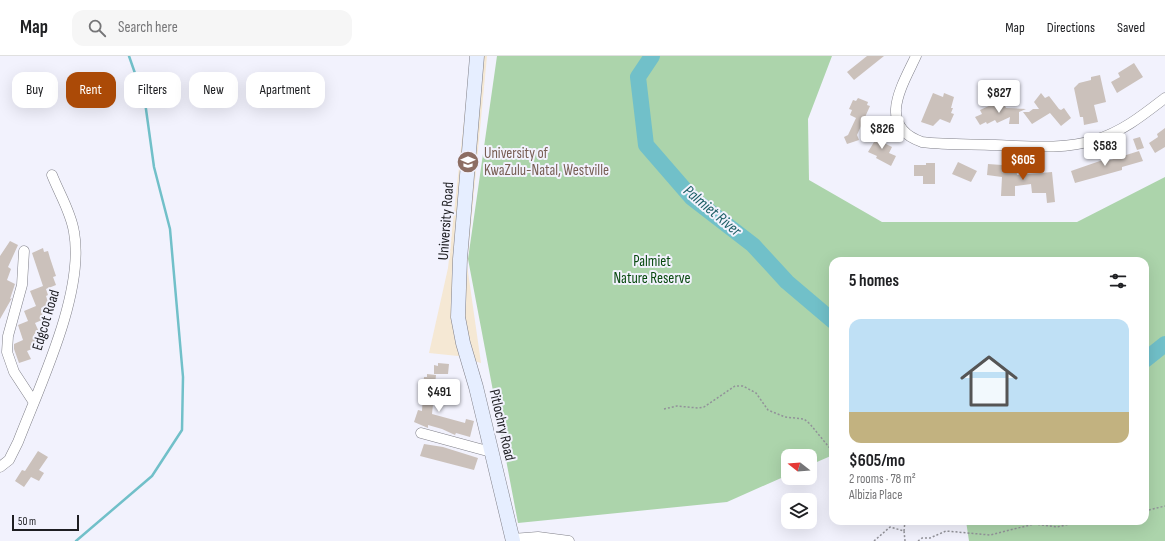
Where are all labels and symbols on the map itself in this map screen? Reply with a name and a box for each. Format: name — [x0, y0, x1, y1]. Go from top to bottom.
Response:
pin: $827 — [975, 80, 1023, 114]
pin: $826 — [858, 116, 906, 150]
pin: $583 — [1081, 133, 1129, 167]
place label: University of KwaZulu-Natal, Westville — [484, 144, 609, 180]
pin: $605 — [999, 147, 1047, 181]
school or university icon: University of KwaZulu-Natal, Westville — [455, 149, 481, 175]
street label: University Road — [434, 181, 458, 261]
water label: Palmiet River — [679, 181, 745, 241]
park label: Palmiet Nature Reserve — [613, 252, 691, 288]
street label: Edgcot Road — [28, 287, 64, 353]
pin: $491 — [415, 379, 463, 413]
street label: Pitlochry Road — [485, 387, 519, 463]
north arrow — [781, 449, 817, 485]
scale bar — [12, 513, 79, 532]

